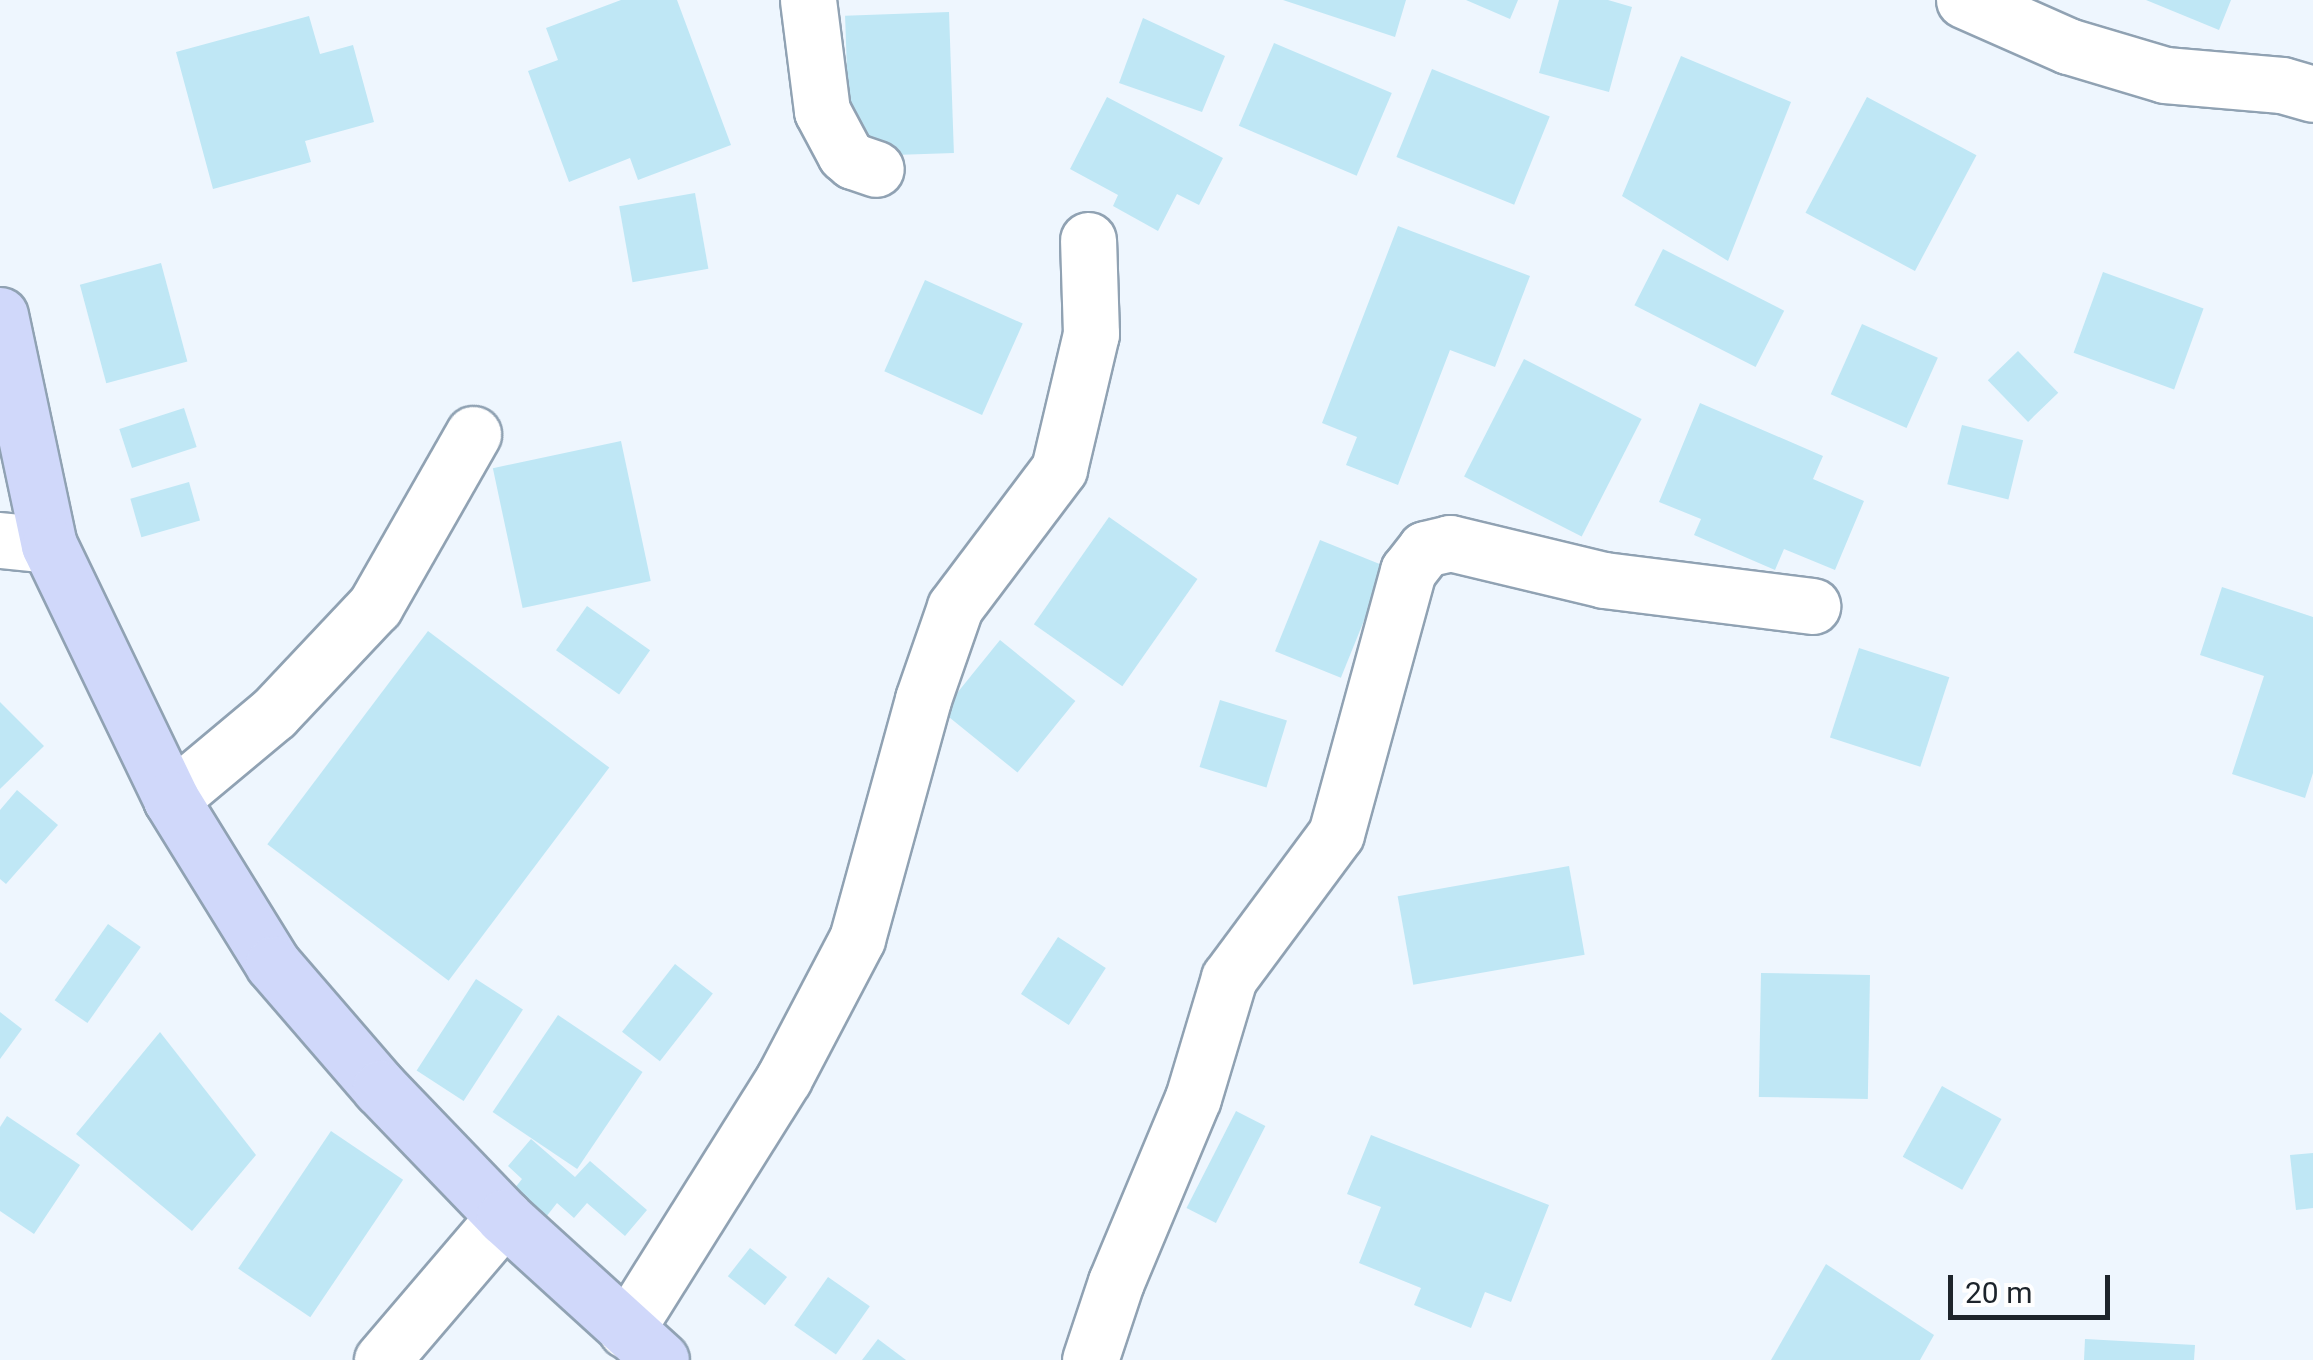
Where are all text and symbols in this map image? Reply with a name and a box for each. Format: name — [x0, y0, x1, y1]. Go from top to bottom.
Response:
scale bar — [1953, 1255, 2116, 1317]
text: 20 m — [1965, 1275, 2032, 1310]

